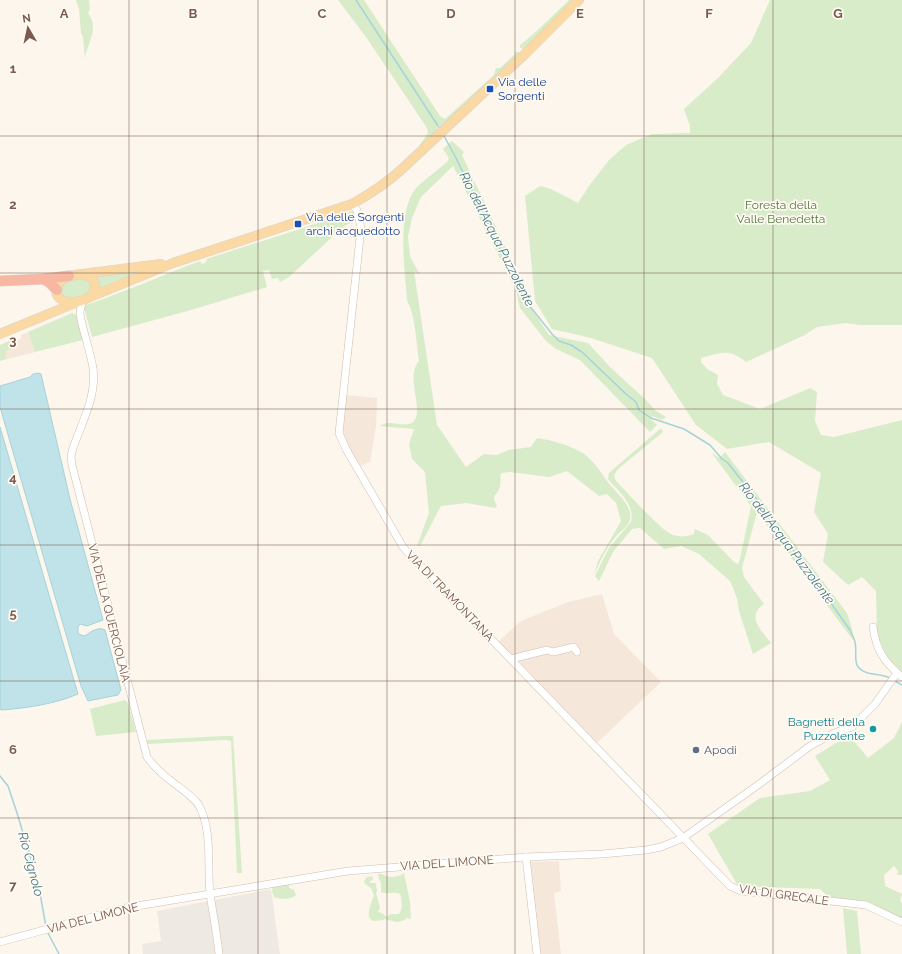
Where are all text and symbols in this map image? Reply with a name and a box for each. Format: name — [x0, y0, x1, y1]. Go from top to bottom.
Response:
text: A — [60, 6, 69, 21]
text: B — [189, 6, 198, 21]
text: C — [318, 6, 327, 21]
text: D — [446, 6, 456, 21]
text: E — [576, 6, 584, 21]
text: F — [705, 6, 713, 21]
text: G — [833, 6, 843, 21]
north arrow — [8, 8, 48, 48]
text: N — [21, 12, 32, 26]
text: 1 — [10, 61, 17, 76]
place label: Via delle Sorgenti — [498, 75, 546, 103]
marker: Via delle Sorgenti — [485, 84, 495, 94]
water label: Rio dell'Acqua Puzzolente — [457, 169, 538, 309]
text: 2 — [9, 197, 17, 212]
park label: Foresta della Valle Benedetta — [737, 198, 825, 226]
place label: Via delle Sorgenti archi acquedotto — [306, 210, 404, 238]
marker: Via delle Sorgenti archi acquedotto — [293, 219, 303, 229]
text: 3 — [9, 333, 17, 348]
text: 4 — [9, 470, 17, 485]
water label: Rio dell'Acqua Puzzolente — [736, 479, 838, 607]
street label: VIA DELLA QUERCIOLAIA — [85, 542, 133, 684]
street label: VIA DI TRAMONTANA — [403, 548, 497, 644]
text: 5 — [9, 606, 17, 621]
place label: Bagnetti della Puzzolente — [788, 715, 865, 743]
marker: Bagnetti della Puzzolente — [868, 724, 878, 734]
text: 6 — [9, 742, 17, 757]
place label: Apodi — [704, 743, 737, 757]
marker: Apodi — [691, 745, 701, 755]
water label: Rio Cignolo — [15, 830, 47, 898]
street label: VIA DEL LIMONE — [400, 853, 494, 873]
text: 7 — [9, 878, 17, 893]
street label: VIA DI GRECALE — [738, 882, 830, 908]
street label: VIA DEL LIMONE — [46, 900, 140, 936]

